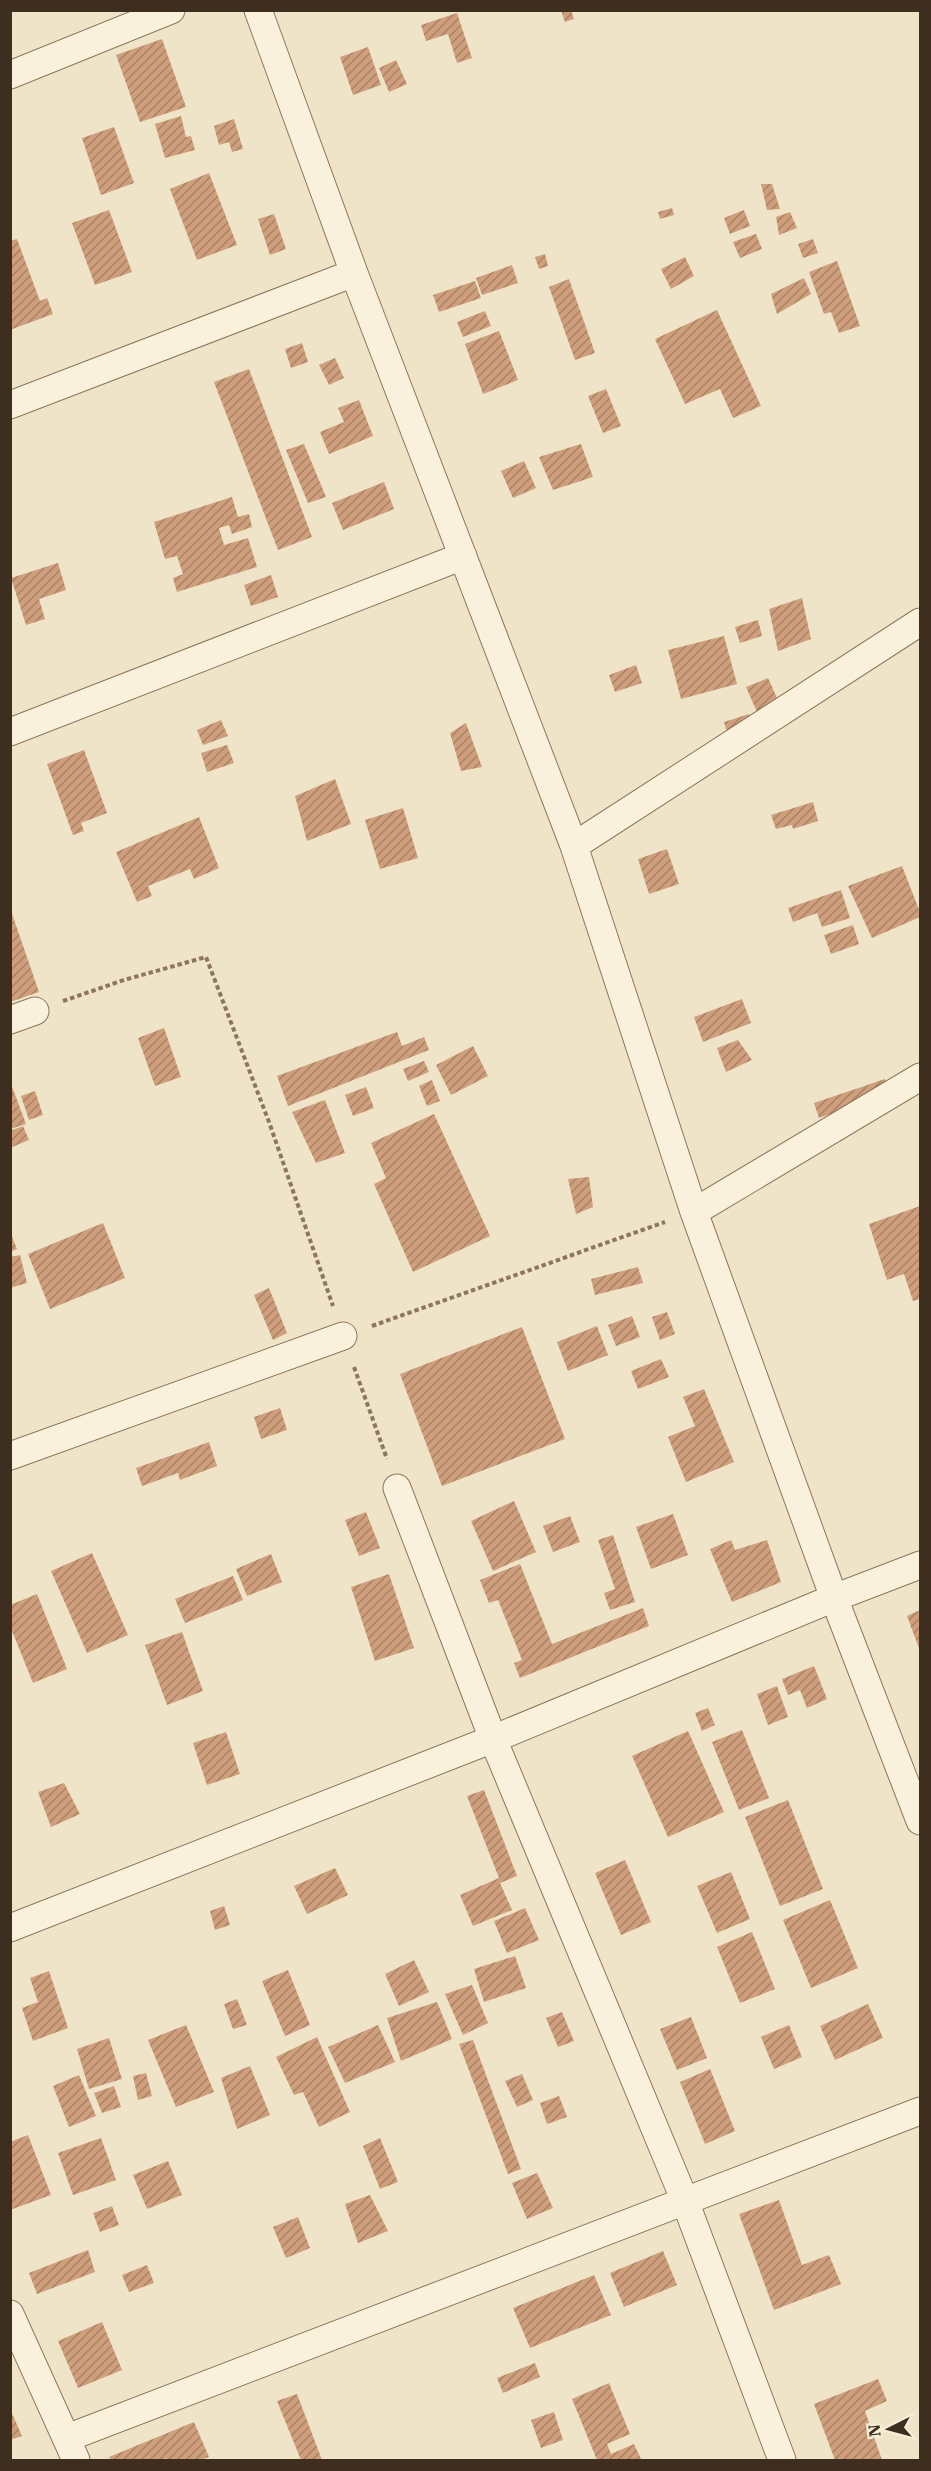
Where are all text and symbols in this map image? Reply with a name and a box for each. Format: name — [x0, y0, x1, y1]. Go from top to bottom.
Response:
north arrow — [859, 2399, 919, 2459]
text: N — [863, 2423, 885, 2438]

